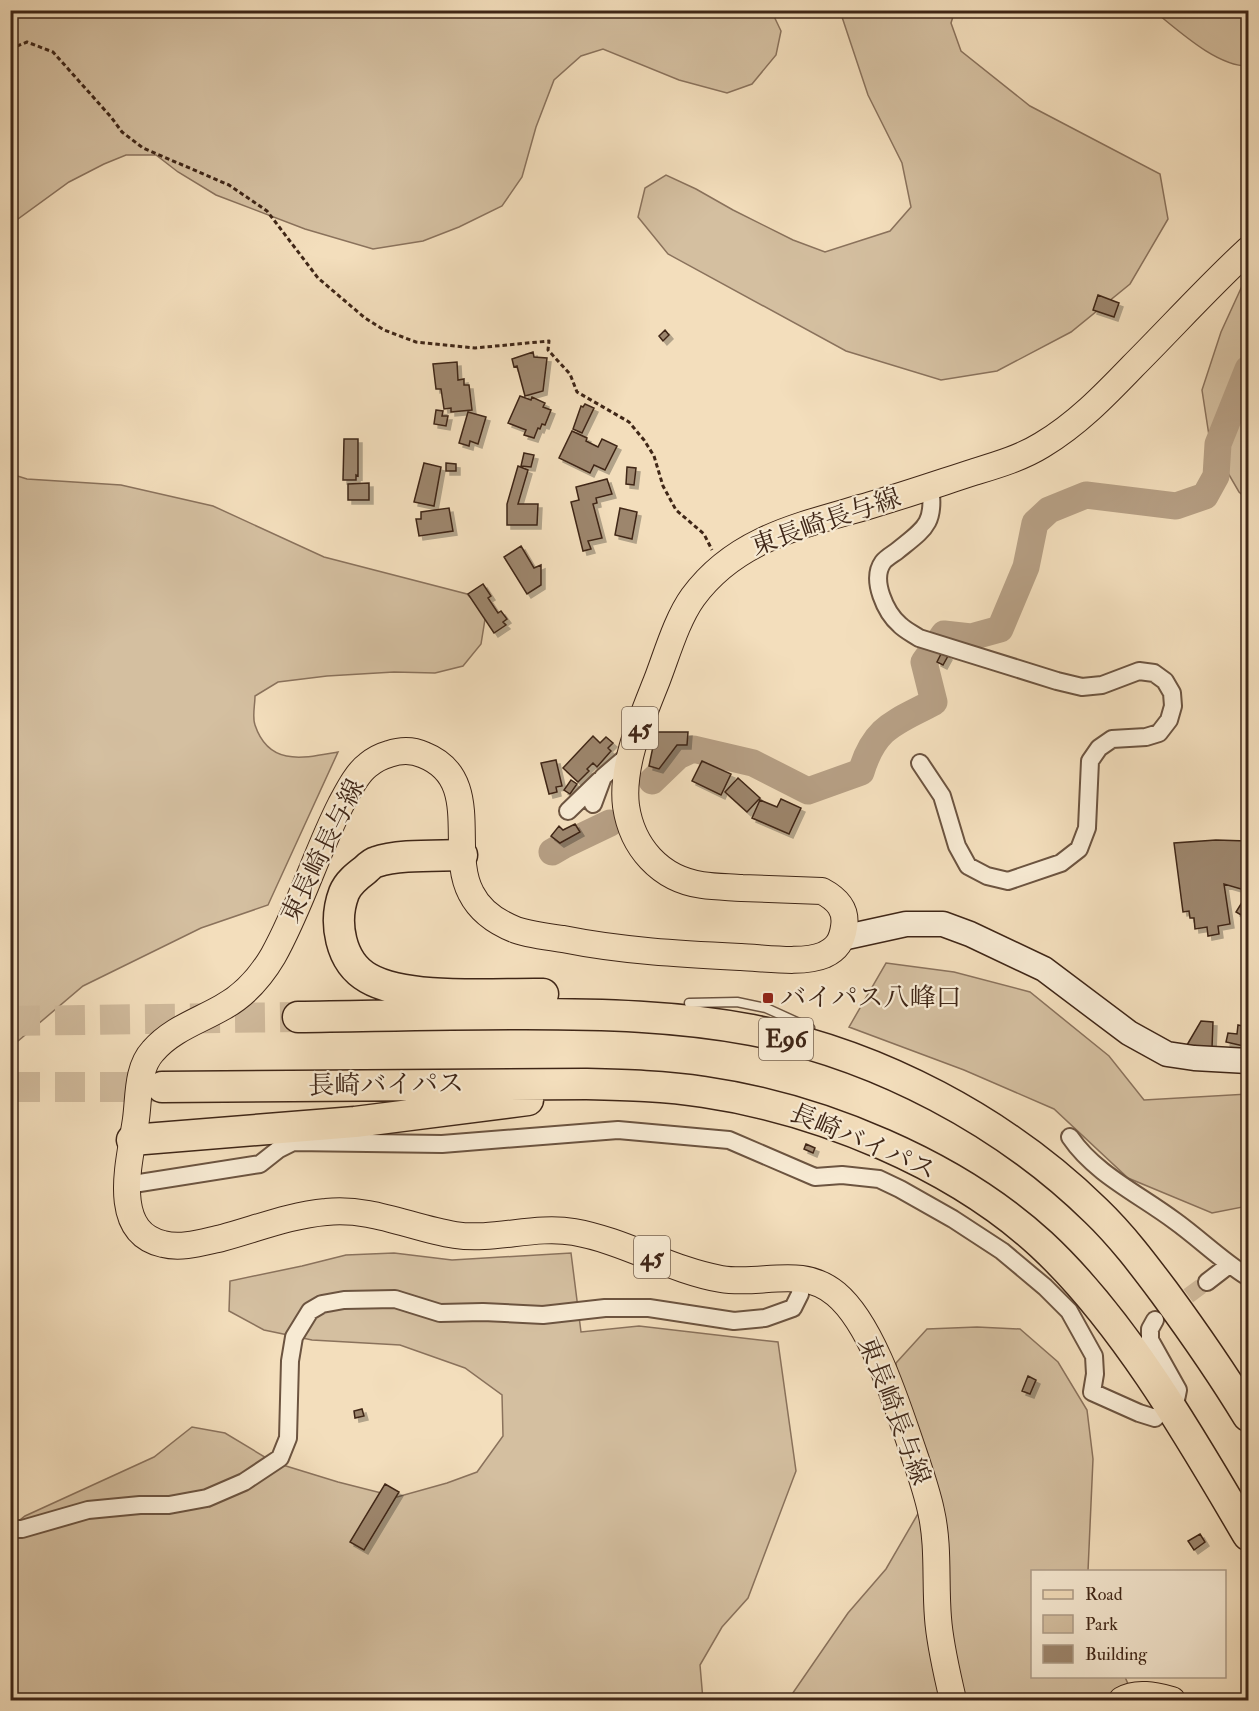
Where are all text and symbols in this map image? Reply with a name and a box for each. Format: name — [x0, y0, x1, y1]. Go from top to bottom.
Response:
street label: 東長崎長与線 — [747, 481, 905, 563]
road number: 45 — [622, 707, 658, 749]
street label: 東長崎長与線 — [274, 774, 372, 928]
place label: バイパス八峰口 — [780, 982, 961, 1014]
marker: バイパス八峰口 — [761, 991, 775, 1005]
road number: E96 — [759, 1018, 813, 1060]
street label: 長崎バイパス — [308, 1068, 464, 1102]
street label: 長崎バイパス — [785, 1097, 941, 1187]
road number: 45 — [634, 1236, 670, 1278]
street label: 東長崎長与線 — [851, 1332, 937, 1490]
legend — [1031, 1570, 1226, 1678]
text: Road — [1085, 1583, 1123, 1606]
text: Park — [1085, 1613, 1118, 1636]
text: Building — [1085, 1643, 1148, 1666]

